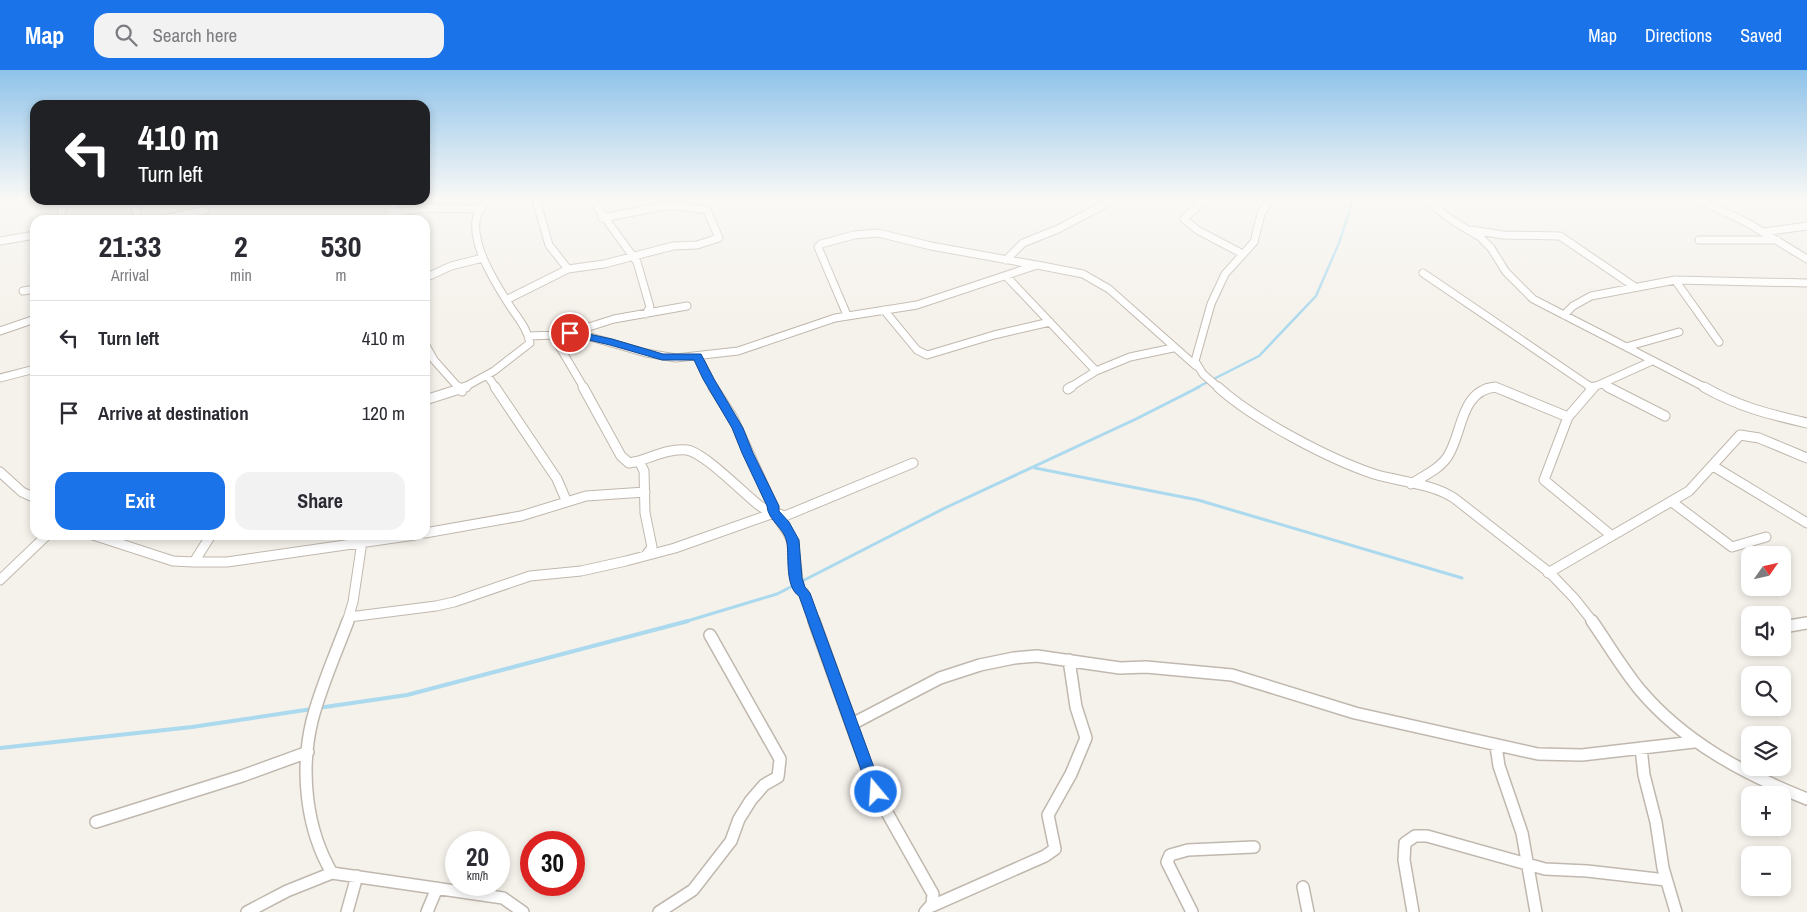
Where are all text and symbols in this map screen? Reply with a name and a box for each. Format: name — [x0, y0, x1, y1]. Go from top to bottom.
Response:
search box — [94, 13, 444, 58]
text: Map — [25, 19, 64, 51]
icon: search — [112, 21, 140, 49]
text: Search here — [152, 22, 237, 48]
text: Map — [1588, 23, 1617, 48]
text: Directions — [1645, 23, 1712, 48]
text: Saved — [1740, 23, 1782, 48]
text: 410 m — [138, 114, 219, 161]
icon: left — [55, 120, 120, 185]
text: Turn left — [138, 159, 203, 189]
text: 21:33 — [99, 226, 161, 266]
text: 2 — [234, 226, 248, 266]
text: 530 — [320, 226, 361, 266]
text: Arrival — [111, 264, 149, 286]
text: min — [230, 264, 252, 286]
text: m — [335, 264, 346, 286]
pin — [549, 312, 591, 354]
icon: arrive — [556, 319, 584, 347]
icon: left — [55, 324, 83, 352]
text: Turn left — [98, 325, 159, 351]
text: 410 m — [362, 325, 405, 351]
icon: arrive — [55, 399, 83, 427]
text: Arrive at destination — [98, 400, 249, 426]
text: 120 m — [362, 400, 405, 426]
button: Exit — [55, 472, 225, 530]
button: Share — [235, 472, 405, 530]
north arrow — [1741, 546, 1791, 596]
map controls — [1741, 546, 1791, 896]
button: sound — [1741, 606, 1791, 656]
button: search — [1741, 666, 1791, 716]
button: layers — [1741, 726, 1791, 776]
position arrow — [849, 765, 901, 817]
button: + — [1741, 786, 1791, 836]
speed limit sign: 30 — [520, 831, 585, 896]
text: 20 — [466, 840, 489, 874]
button: − — [1741, 846, 1791, 896]
text: km/h — [467, 868, 488, 884]

